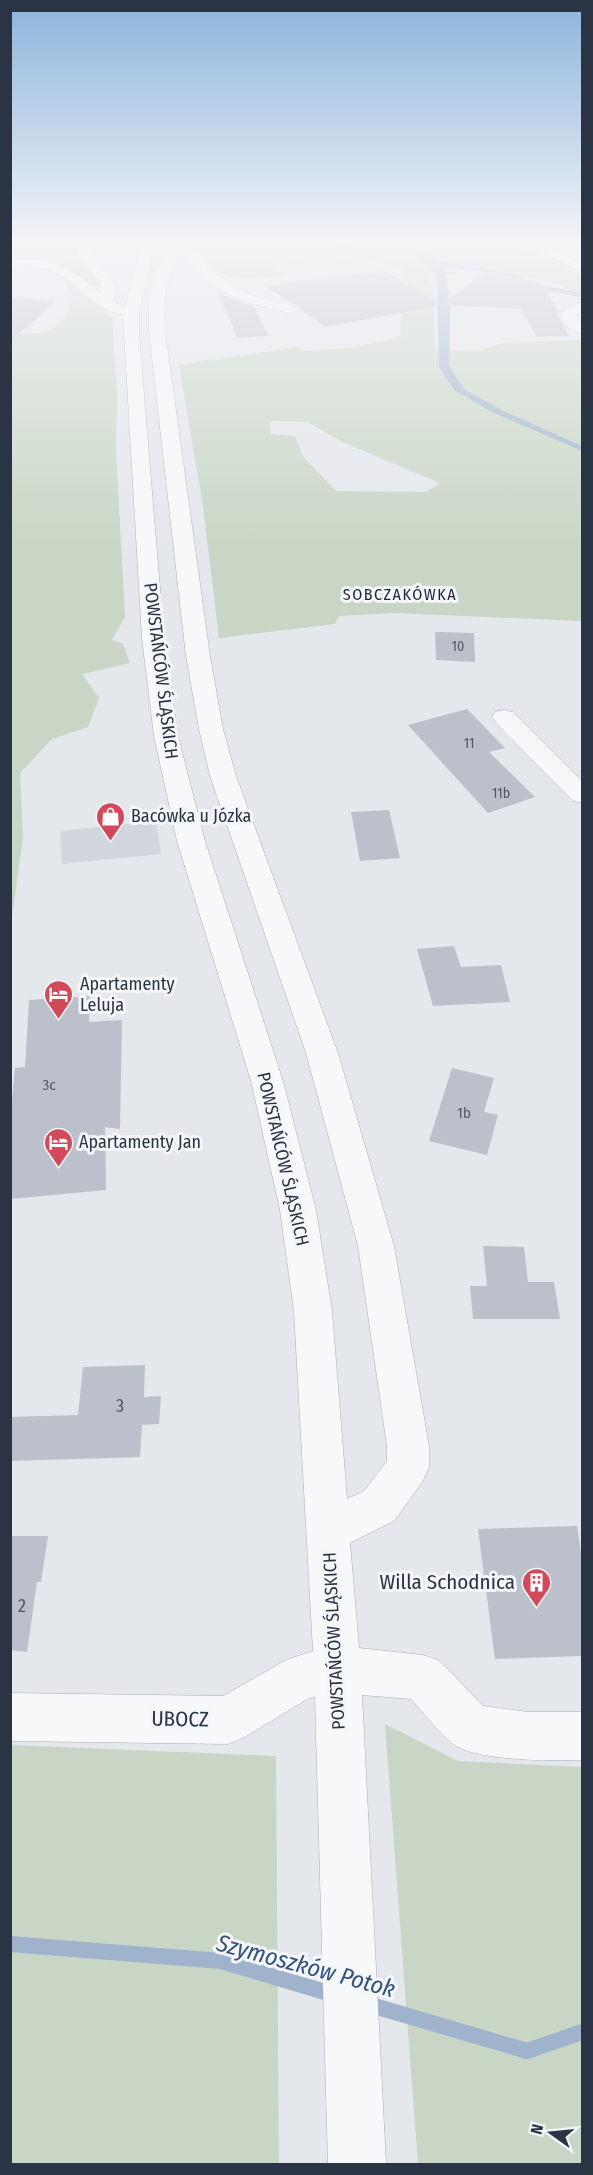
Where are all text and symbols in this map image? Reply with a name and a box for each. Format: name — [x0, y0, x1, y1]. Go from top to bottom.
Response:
street label: POWSTAŃCÓW ŚLĄSKICH — [139, 581, 184, 761]
district label: SOBCZAKÓWKA — [343, 585, 457, 604]
house number: 10 — [452, 638, 464, 655]
house number: 11 — [464, 735, 474, 752]
house number: 11b — [492, 785, 510, 802]
shop icon: Bacówka u Józka — [94, 800, 126, 842]
place label: Bacówka u Józka — [131, 805, 252, 827]
place label: Apartamenty Leluja — [80, 973, 175, 1016]
hotel icon: Apartamenty Leluja — [43, 978, 75, 1020]
street label: POWSTAŃCÓW ŚLĄSKICH — [252, 1070, 315, 1248]
house number: 3c — [42, 1076, 56, 1094]
house number: 1b — [457, 1104, 471, 1122]
hotel icon: Apartamenty Jan — [42, 1126, 74, 1168]
place label: Apartamenty Jan — [79, 1131, 201, 1153]
house number: 3 — [116, 1395, 124, 1417]
street label: POWSTAŃCÓW ŚLĄSKICH — [317, 1552, 350, 1730]
building icon: Willa Schodnica — [520, 1566, 552, 1608]
place label: Willa Schodnica — [380, 1569, 515, 1595]
house number: 2 — [18, 1595, 26, 1617]
street label: UBOCZ — [151, 1706, 209, 1733]
water label: Szymoszków Potok — [213, 1928, 398, 2003]
north arrow — [521, 2103, 581, 2163]
text: N — [527, 2122, 547, 2136]

